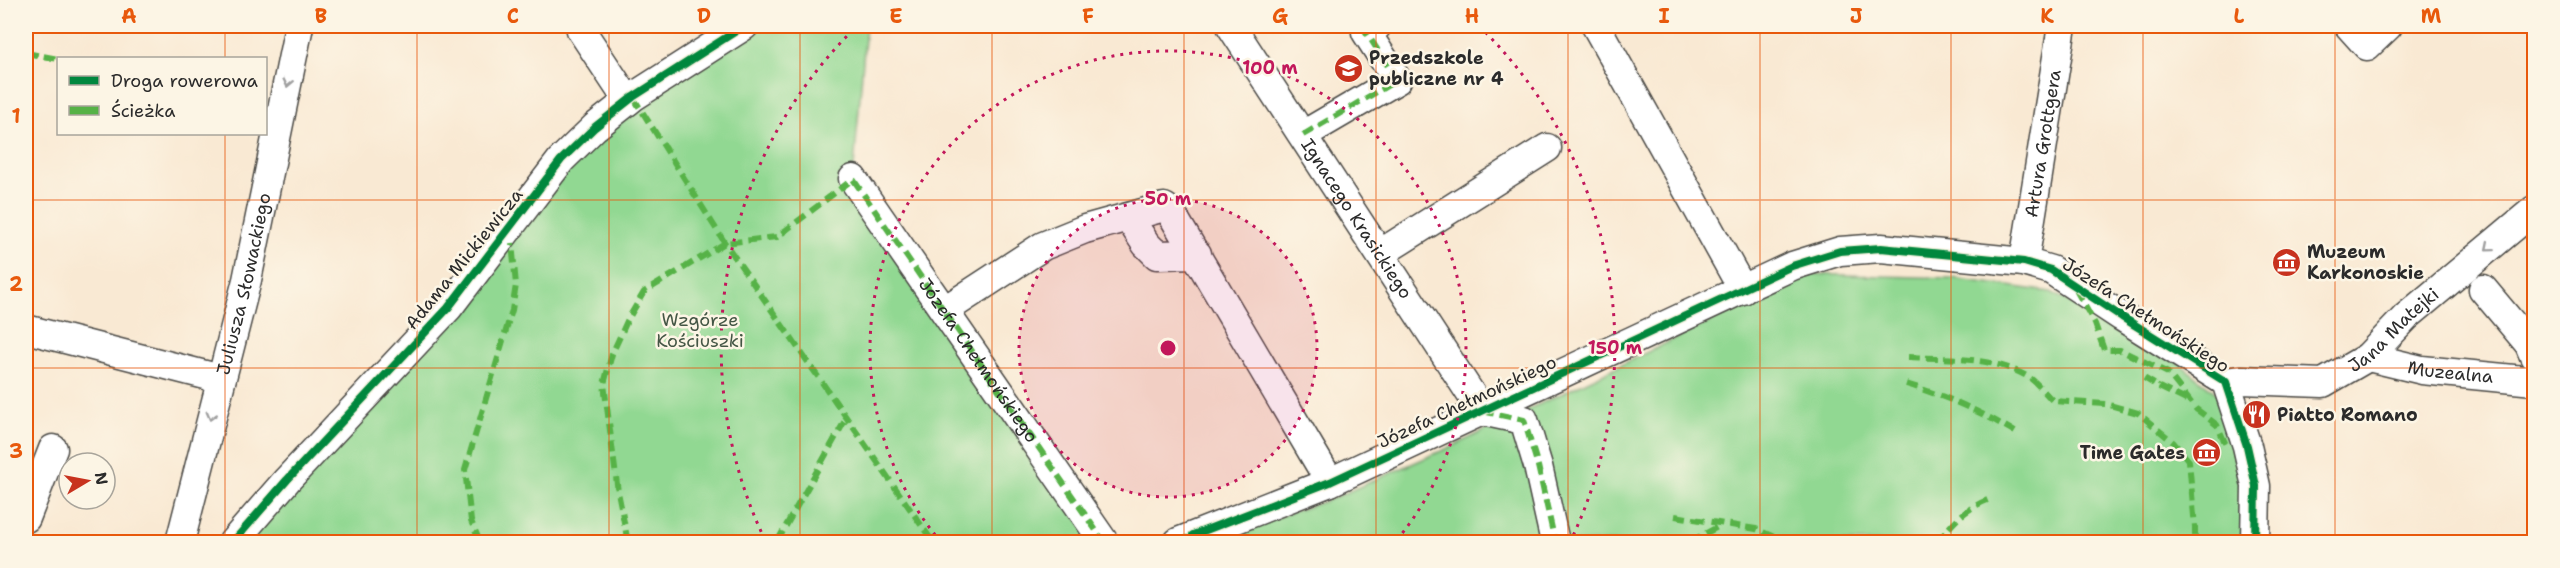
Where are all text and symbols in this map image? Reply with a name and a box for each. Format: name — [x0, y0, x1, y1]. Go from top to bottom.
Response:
text: A — [121, 3, 137, 29]
text: B — [315, 3, 327, 29]
text: C — [507, 3, 519, 29]
text: D — [697, 3, 711, 29]
text: E — [889, 3, 903, 29]
text: F — [1082, 3, 1094, 29]
text: G — [1272, 3, 1288, 29]
text: H — [1465, 3, 1479, 29]
text: I — [1658, 3, 1670, 29]
text: J — [1850, 3, 1863, 29]
text: K — [2040, 3, 2054, 29]
text: L — [2234, 3, 2245, 29]
text: M — [2421, 3, 2442, 29]
place label: Przedszkole publiczne nr 4 — [1369, 46, 1504, 91]
school or university icon: Przedszkole publiczne nr 4 — [1332, 52, 1364, 84]
text: 100 m — [1242, 56, 1298, 80]
legend — [57, 57, 267, 135]
street label: Artura Grottgera — [2019, 68, 2067, 219]
text: Droga rowerowa — [111, 69, 258, 93]
one-way arrow — [282, 78, 295, 88]
text: Ścieżka — [111, 99, 175, 123]
text: 1 — [11, 103, 21, 129]
street label: Ignacego Krasickiego — [1296, 134, 1418, 304]
street label: Adama Mickiewicza — [400, 184, 528, 334]
text: 50 m — [1145, 187, 1192, 211]
street label: Juliusza Słowackiego — [211, 191, 277, 378]
place label: Muzeum Karkonoskie — [2307, 240, 2424, 285]
one-way arrow — [2485, 240, 2496, 251]
museum icon: Muzeum Karkonoskie — [2270, 246, 2302, 278]
street label: Józefa Chełmońskiego — [2058, 252, 2234, 378]
text: 2 — [9, 271, 23, 297]
street label: Józefa Chełmońskiego — [913, 273, 1044, 447]
street label: Jana Matejki — [2344, 283, 2444, 378]
park label: Wzgórze Kościuszki — [656, 308, 744, 353]
text: 150 m — [1588, 336, 1643, 360]
centre of rings — [1158, 338, 1178, 358]
street label: Józefa Chełmońskiego — [1374, 350, 1560, 454]
street label: Muzealna — [2405, 355, 2494, 389]
restaurant icon: Piatto Romano — [2240, 399, 2272, 431]
place label: Piatto Romano — [2277, 403, 2418, 427]
one-way arrow — [206, 411, 219, 421]
museum icon: Time Gates — [2190, 437, 2222, 469]
text: 3 — [9, 438, 23, 464]
place label: Time Gates — [2080, 441, 2185, 465]
north arrow — [57, 451, 117, 511]
text: N — [90, 470, 113, 487]

